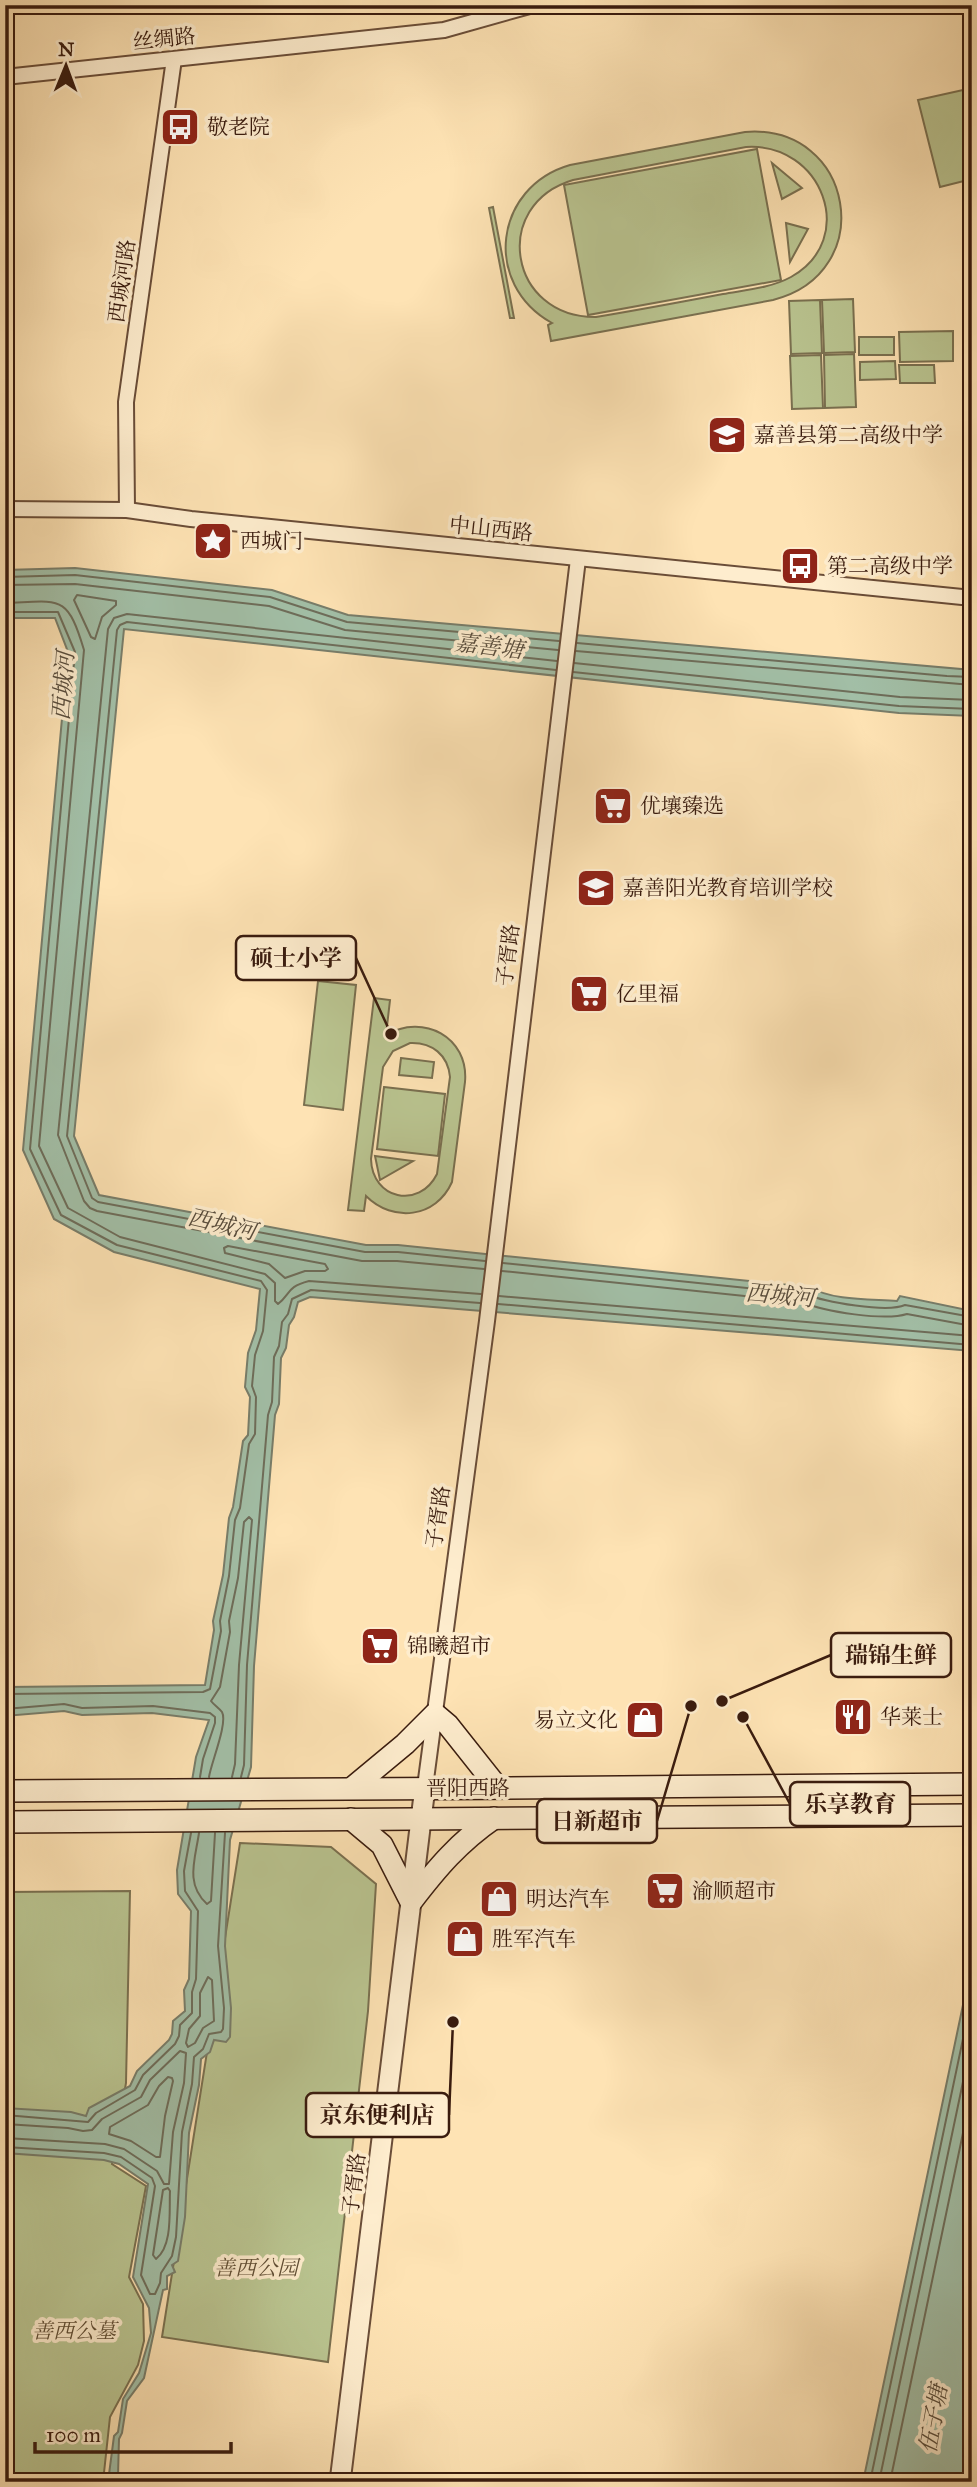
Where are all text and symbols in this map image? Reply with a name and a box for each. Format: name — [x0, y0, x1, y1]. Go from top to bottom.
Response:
street label: 丝绸路 — [131, 23, 197, 55]
north arrow — [32, 32, 102, 102]
text: N — [58, 38, 75, 61]
bus stop icon: 敬老院 — [159, 106, 201, 148]
place label: 敬老院 — [207, 114, 270, 140]
street label: 西城河路 — [103, 238, 141, 324]
school or university icon: 嘉善县第二高级中学 — [706, 414, 748, 456]
place label: 嘉善县第二高级中学 — [754, 422, 943, 448]
street label: 中山西路 — [448, 512, 534, 546]
place icon: 西城门 — [192, 520, 234, 562]
place label: 西城门 — [240, 528, 303, 554]
bus stop icon: 第二高级中学 — [779, 545, 821, 587]
place label: 第二高级中学 — [827, 553, 953, 579]
water label: 嘉善塘 — [453, 628, 529, 665]
water label: 西城河 — [47, 647, 80, 721]
supermarket icon: 优壤臻选 — [592, 785, 634, 827]
place label: 优壤臻选 — [640, 793, 724, 819]
school or university icon: 嘉善阳光教育培训学校 — [575, 867, 617, 909]
place label: 嘉善阳光教育培训学校 — [623, 875, 833, 901]
street label: 子胥路 — [491, 922, 525, 988]
callout: 硕士小学 — [236, 936, 356, 980]
text: 硕士小学 — [250, 944, 342, 972]
supermarket icon: 亿里福 — [568, 973, 610, 1015]
place label: 亿里福 — [616, 981, 679, 1007]
water label: 西城河 — [185, 1203, 263, 1246]
water label: 西城河 — [744, 1278, 820, 1312]
street label: 子胥路 — [421, 1484, 455, 1550]
supermarket icon: 锦曦超市 — [359, 1625, 401, 1667]
place label: 锦曦超市 — [407, 1633, 491, 1659]
callout: 瑞锦生鲜 — [831, 1633, 951, 1677]
text: 瑞锦生鲜 — [845, 1641, 937, 1669]
restaurant icon: 华莱士 — [832, 1696, 874, 1738]
shop icon: 易立文化 — [624, 1699, 666, 1741]
place label: 华莱士 — [880, 1704, 943, 1730]
place label: 易立文化 — [534, 1707, 618, 1733]
street label: 晋阳西路 — [426, 1775, 510, 1801]
callout: 乐享教育 — [790, 1782, 910, 1826]
text: 乐享教育 — [804, 1790, 896, 1818]
callout: 日新超市 — [537, 1799, 657, 1843]
text: 日新超市 — [551, 1807, 643, 1835]
supermarket icon: 渝顺超市 — [644, 1870, 686, 1912]
shop icon: 明达汽车 — [478, 1878, 520, 1920]
place label: 渝顺超市 — [692, 1878, 776, 1904]
place label: 明达汽车 — [526, 1886, 610, 1912]
shop icon: 胜军汽车 — [444, 1918, 486, 1960]
place label: 胜军汽车 — [492, 1926, 576, 1952]
callout: 京东便利店 — [306, 2093, 449, 2137]
text: 京东便利店 — [320, 2101, 435, 2129]
street label: 子胥路 — [337, 2151, 371, 2217]
park label: 善西公园 — [214, 2255, 301, 2281]
park label: 善西公墓 — [32, 2318, 119, 2344]
water label: 伍子塘 — [913, 2379, 953, 2455]
scale bar — [35, 2410, 231, 2454]
text: 100 m — [46, 2422, 101, 2448]

